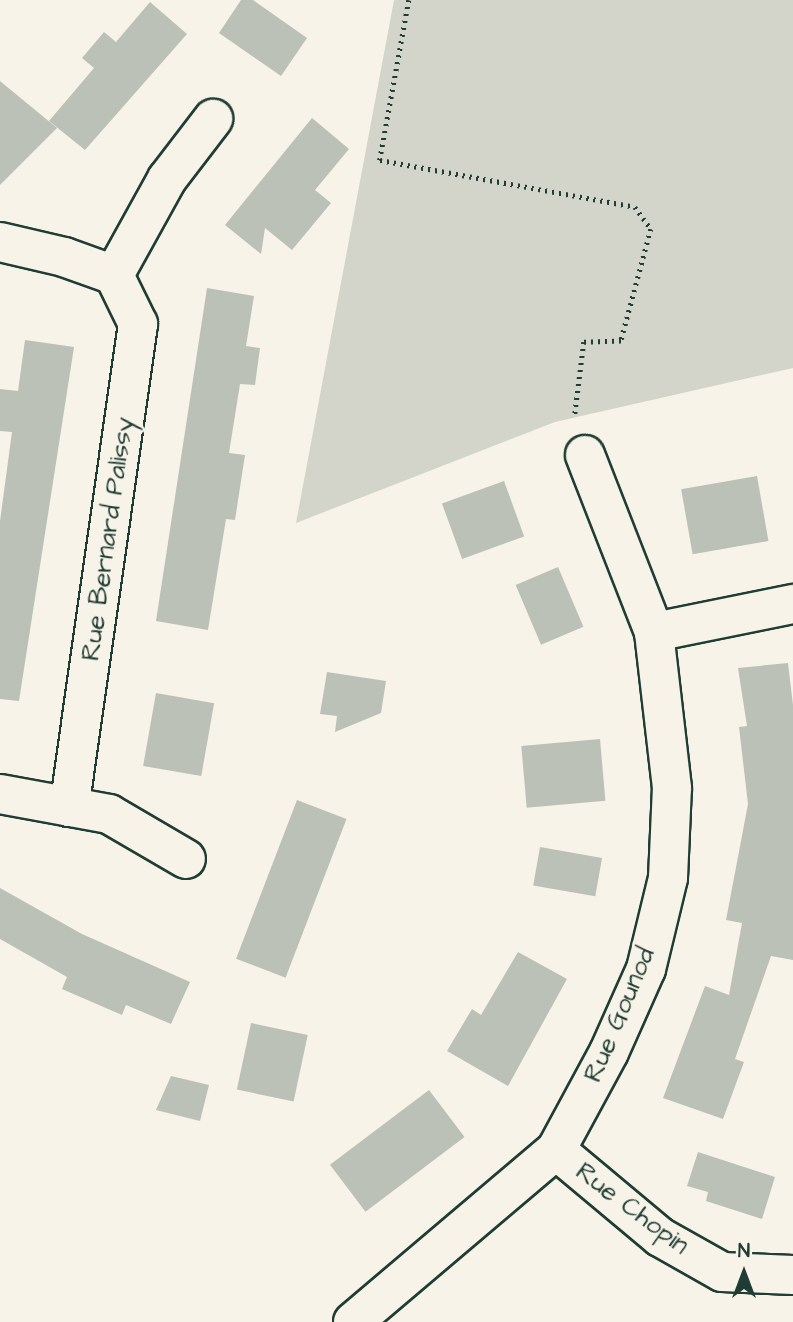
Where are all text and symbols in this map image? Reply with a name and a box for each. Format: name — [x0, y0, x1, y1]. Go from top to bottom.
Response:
street label: Rue Bernard Palissy — [75, 415, 141, 663]
street label: Rue Gounod — [578, 943, 662, 1087]
street label: Rue Chopin — [569, 1156, 695, 1262]
north arrow — [709, 1238, 779, 1308]
text: N — [738, 1238, 750, 1265]

